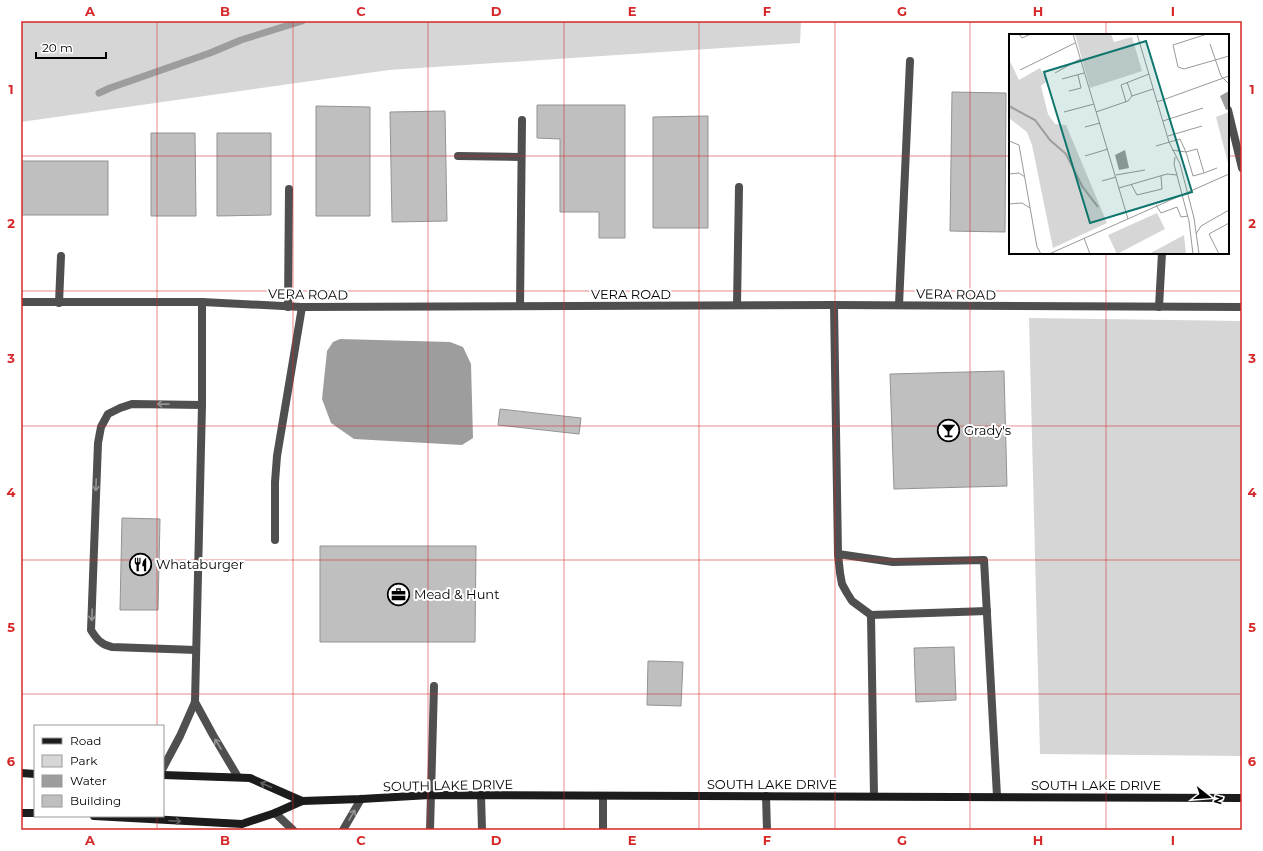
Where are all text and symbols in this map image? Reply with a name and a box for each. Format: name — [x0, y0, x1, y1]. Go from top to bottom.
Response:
text: A — [84, 3, 96, 19]
text: B — [220, 3, 230, 19]
text: C — [356, 3, 366, 19]
text: D — [491, 3, 502, 19]
text: E — [628, 3, 637, 19]
text: F — [763, 3, 771, 19]
text: G — [897, 3, 907, 19]
text: H — [1033, 3, 1043, 19]
text: I — [1171, 3, 1175, 19]
scale bar — [36, 34, 106, 60]
inset map — [1009, 34, 1229, 254]
text: 20 m — [42, 40, 73, 55]
text: 1 — [8, 81, 14, 97]
text: 1 — [1249, 81, 1255, 97]
text: 2 — [7, 215, 15, 231]
text: 2 — [1248, 215, 1256, 231]
street label: VERA ROAD — [268, 285, 348, 303]
street label: VERA ROAD — [916, 285, 996, 303]
street label: VERA ROAD — [591, 286, 671, 302]
text: 3 — [6, 350, 15, 366]
text: 3 — [1247, 350, 1256, 366]
one-way arrow — [157, 401, 170, 408]
bar icon: Grady's — [936, 417, 962, 443]
place label: Grady's — [964, 422, 1011, 438]
one-way arrow — [92, 478, 100, 491]
text: 4 — [7, 484, 16, 500]
text: 4 — [1248, 484, 1257, 500]
restaurant icon: Whataburger — [127, 551, 153, 577]
place label: Whataburger — [156, 556, 244, 572]
office icon: Mead & Hunt — [385, 581, 411, 607]
place label: Mead & Hunt — [414, 586, 499, 602]
one-way arrow — [88, 608, 96, 621]
text: 5 — [7, 619, 15, 635]
text: 5 — [1248, 619, 1256, 635]
legend — [34, 725, 164, 817]
text: Road — [70, 733, 101, 748]
one-way arrow — [214, 739, 222, 750]
text: 6 — [7, 753, 16, 769]
text: Park — [70, 753, 98, 768]
text: 6 — [1248, 753, 1257, 769]
text: Water — [70, 773, 107, 788]
street label: SOUTH LAKE DRIVE — [383, 776, 513, 794]
street label: SOUTH LAKE DRIVE — [707, 776, 837, 792]
street label: SOUTH LAKE DRIVE — [1031, 777, 1161, 793]
north arrow — [1189, 777, 1229, 817]
one-way arrow — [261, 780, 273, 788]
text: Building — [70, 793, 121, 808]
text: N — [1211, 794, 1227, 806]
one-way arrow — [349, 809, 357, 821]
one-way arrow — [168, 817, 181, 824]
text: A — [84, 832, 96, 848]
text: B — [220, 832, 230, 848]
text: C — [356, 832, 366, 848]
text: D — [491, 832, 502, 848]
text: E — [628, 832, 637, 848]
text: F — [763, 832, 771, 848]
text: G — [897, 832, 907, 848]
text: H — [1033, 832, 1043, 848]
text: I — [1171, 832, 1175, 848]

